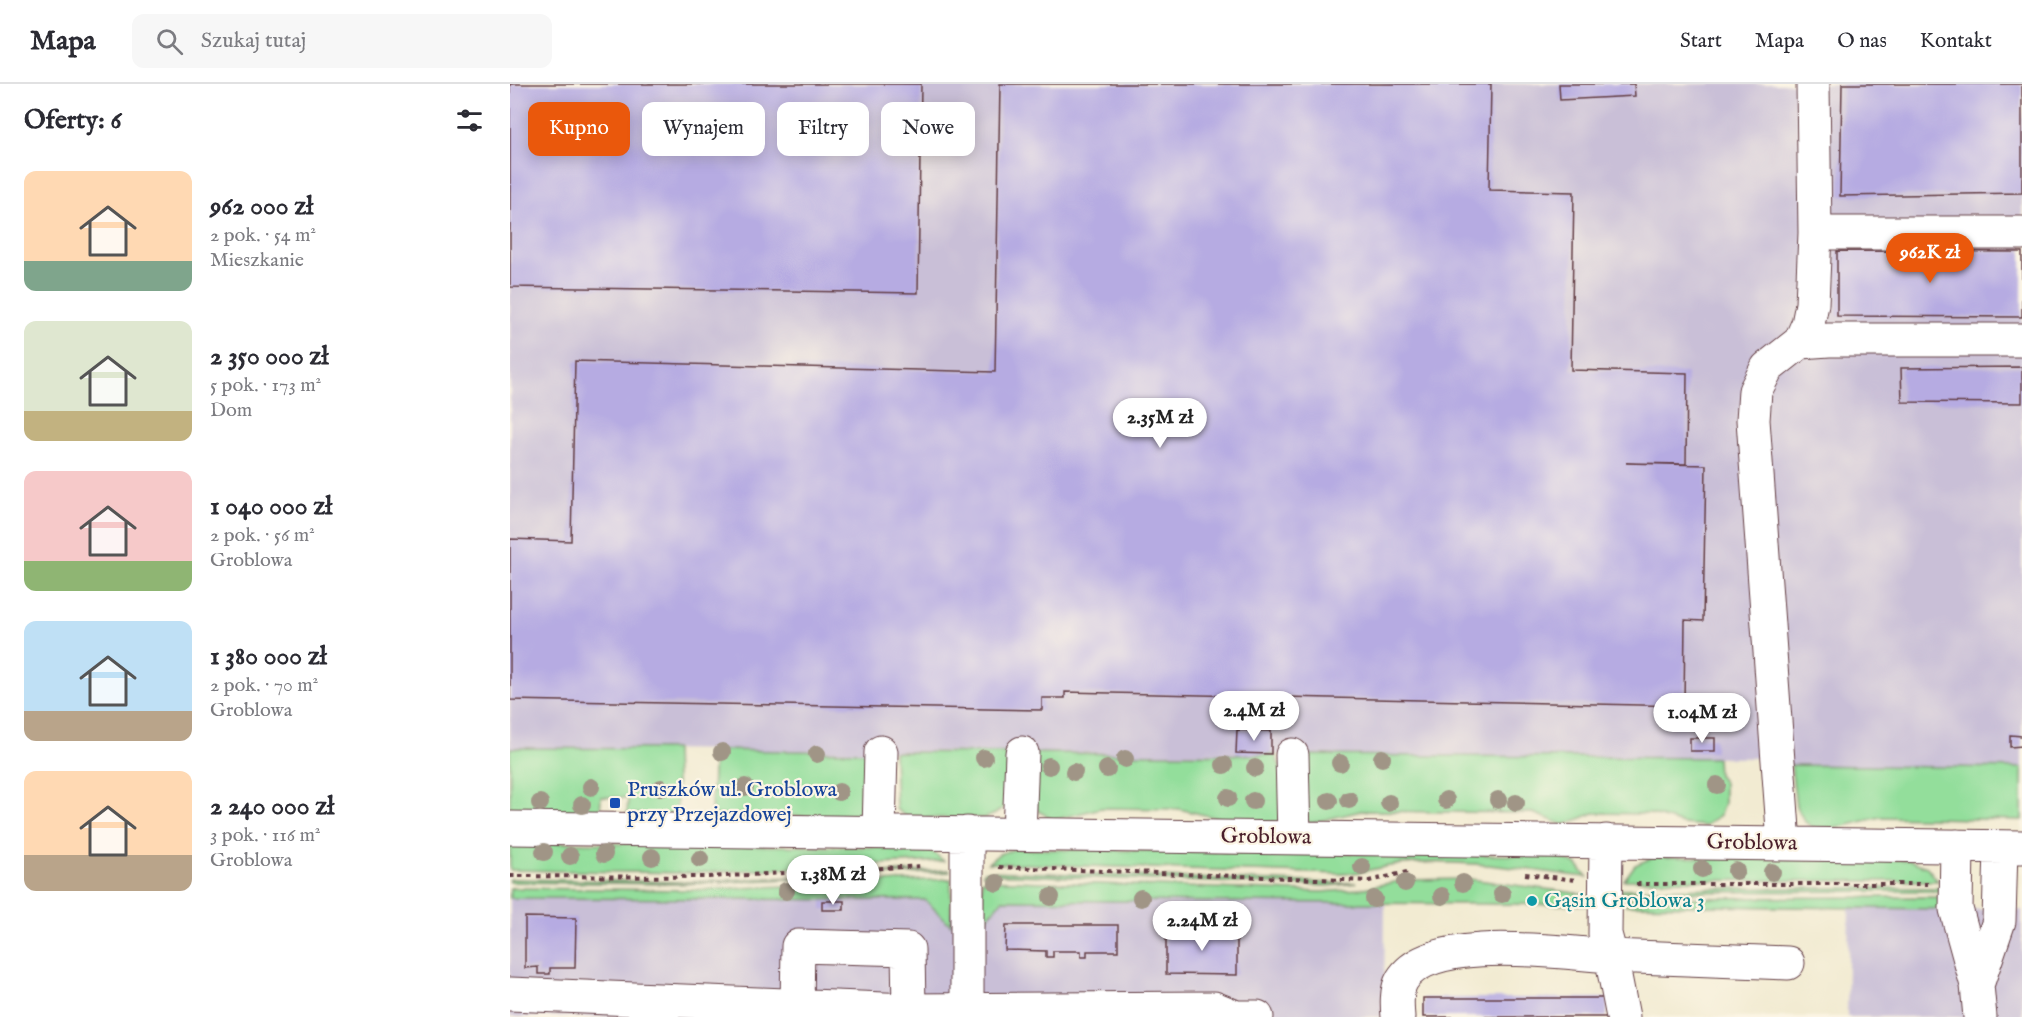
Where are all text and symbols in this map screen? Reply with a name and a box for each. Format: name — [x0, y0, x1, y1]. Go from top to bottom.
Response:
search box — [132, 14, 552, 68]
text: Mapa — [30, 24, 96, 59]
icon: search — [153, 25, 186, 58]
text: Szukaj tutaj — [201, 27, 306, 55]
text: Start — [1680, 28, 1722, 55]
text: Mapa — [1755, 28, 1804, 55]
text: O nas — [1837, 28, 1887, 55]
text: Kontakt — [1920, 28, 1992, 55]
chip: Kupno — [528, 102, 630, 156]
chip: Wynajem — [642, 102, 765, 156]
chip: Filtry — [777, 102, 869, 156]
chip: Nowe — [881, 102, 975, 156]
text: Oferty: 6 — [24, 104, 121, 137]
icon: filters — [453, 104, 486, 137]
text: 962 000 zł — [210, 190, 313, 223]
icon: home — [72, 195, 144, 267]
text: 2 pok. · 54 m² — [210, 223, 316, 248]
pin: 962K zł — [1875, 233, 1985, 284]
text: 962K zł — [1900, 240, 1960, 265]
text: Mieszkanie — [210, 248, 304, 273]
text: 2 350 000 zł — [210, 340, 329, 373]
icon: home — [72, 345, 144, 417]
text: 5 pok. · 173 m² — [210, 373, 321, 398]
text: Dom — [210, 398, 252, 423]
pin: 2.35M zł — [1098, 398, 1222, 449]
text: 2.35M zł — [1127, 405, 1193, 430]
text: 1 040 000 zł — [210, 490, 332, 523]
icon: home — [72, 495, 144, 567]
text: 2 pok. · 56 m² — [210, 523, 315, 548]
text: Groblowa — [210, 548, 292, 573]
text: 1 380 000 zł — [210, 640, 327, 673]
icon: home — [72, 645, 144, 717]
text: 2 pok. · 70 m² — [210, 673, 318, 698]
pin: 2.4M zł — [1199, 691, 1309, 742]
pin: 1.04M zł — [1640, 693, 1764, 744]
text: Groblowa — [210, 698, 292, 723]
text: 2.4M zł — [1223, 698, 1285, 723]
text: 1.04M zł — [1667, 700, 1737, 725]
place label: Pruszków ul. Groblowa przy Przejazdowej — [627, 776, 838, 829]
text: 2 240 000 zł — [210, 790, 334, 823]
icon: home — [72, 795, 144, 867]
marker: Pruszków ul. Groblowa przy Przejazdowej — [608, 796, 622, 810]
street label: Groblowa — [1220, 822, 1312, 852]
text: 3 pok. · 116 m² — [210, 823, 321, 848]
street label: Groblowa — [1706, 828, 1798, 858]
text: Groblowa — [210, 848, 292, 873]
pin: 1.38M zł — [771, 855, 895, 906]
text: 1.38M zł — [801, 862, 865, 887]
place label: Gąsin Groblowa 3 — [1544, 887, 1705, 915]
marker: Gąsin Groblowa 3 — [1525, 894, 1539, 908]
pin: 2.24M zł — [1140, 901, 1264, 952]
text: 2.24M zł — [1167, 908, 1237, 933]

